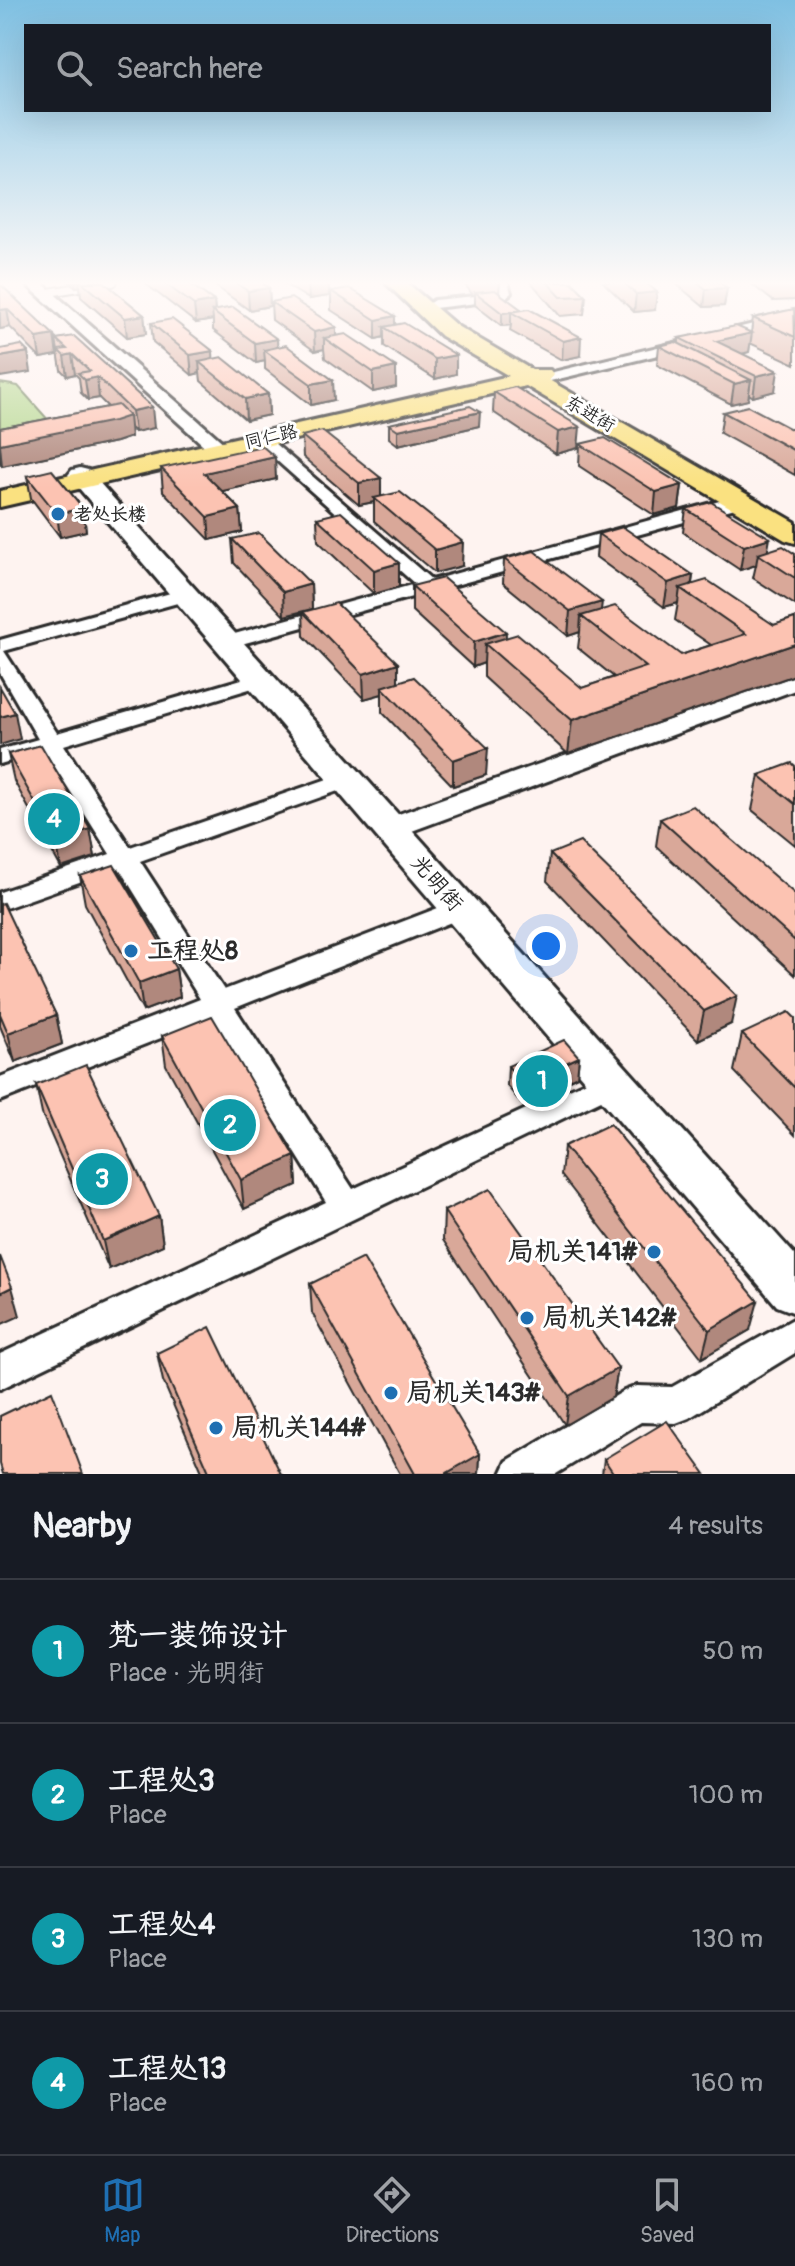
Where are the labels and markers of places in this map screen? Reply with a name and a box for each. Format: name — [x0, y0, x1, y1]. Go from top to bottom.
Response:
place label: 老处长楼 — [74, 503, 146, 526]
marker: 老处长楼 — [49, 505, 67, 523]
pin: 4 — [28, 789, 80, 849]
place label: 工程处8 — [147, 935, 238, 967]
marker: 工程处8 — [122, 942, 140, 960]
pin: 1 — [516, 1051, 568, 1111]
pin: 2 — [204, 1095, 256, 1155]
pin: 3 — [76, 1149, 128, 1209]
place label: 局机关141# — [508, 1236, 639, 1268]
marker: 局机关141# — [645, 1243, 663, 1261]
place label: 局机关142# — [543, 1302, 678, 1334]
marker: 局机关142# — [518, 1309, 536, 1327]
place label: 局机关143# — [407, 1377, 542, 1409]
marker: 局机关143# — [382, 1384, 400, 1402]
place label: 局机关144# — [232, 1412, 367, 1444]
marker: 局机关144# — [207, 1419, 225, 1437]

